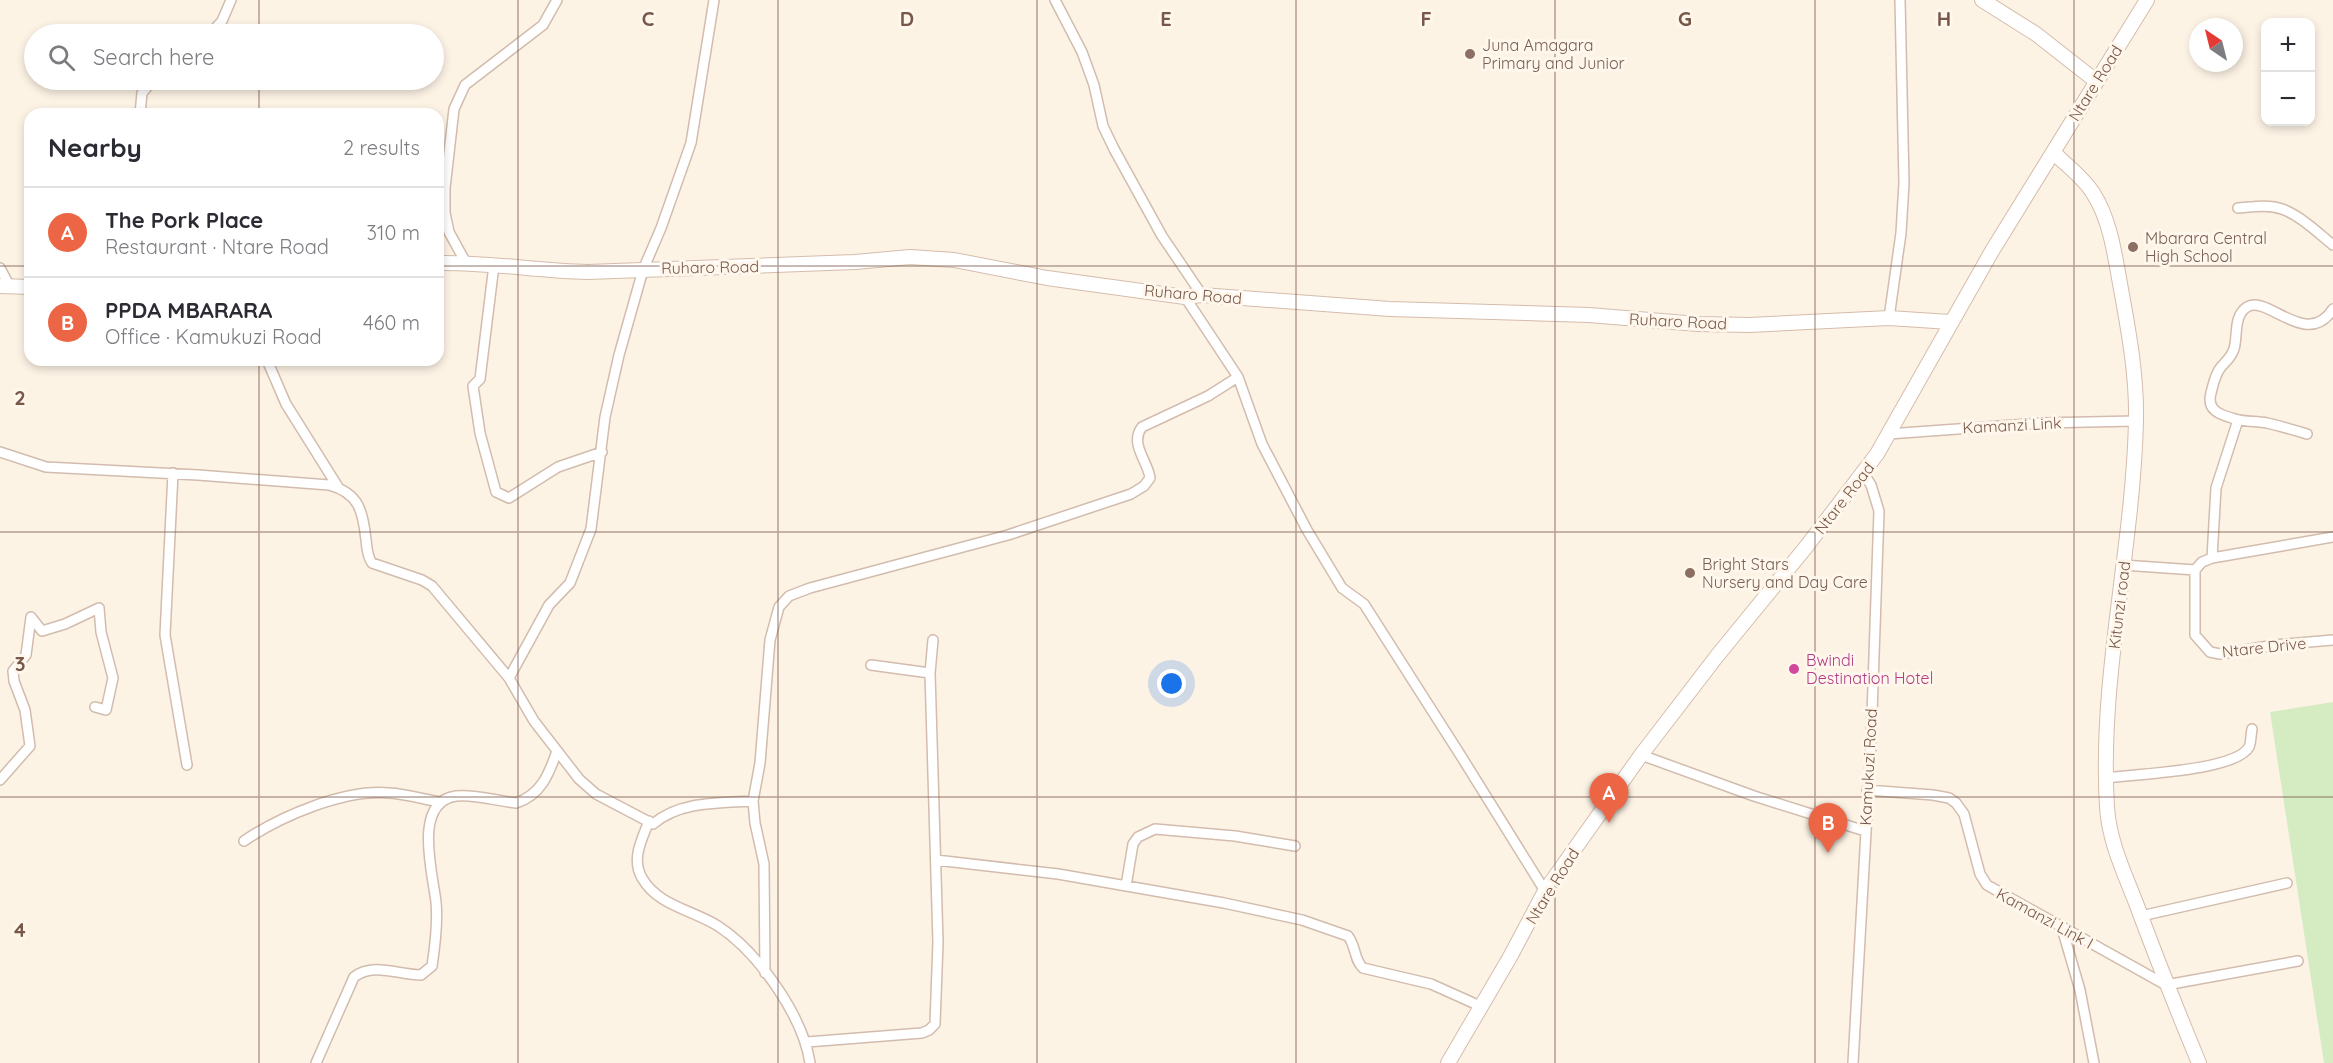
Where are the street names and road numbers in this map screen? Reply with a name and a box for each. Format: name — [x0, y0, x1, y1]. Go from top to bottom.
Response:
street label: Ntare Road — [2064, 41, 2126, 125]
street label: Ruharo Road — [661, 256, 759, 278]
street label: Ruharo Road — [1143, 280, 1243, 308]
street label: Ruharo Road — [1629, 308, 1727, 334]
street label: Kamanzi Link — [1962, 412, 2062, 438]
street label: Ntare Road — [1810, 458, 1878, 538]
street label: Kitunzi road — [2104, 560, 2134, 650]
street label: Ntare Drive — [2221, 633, 2307, 661]
street label: Kamukuzi Road — [1855, 708, 1881, 826]
street label: Ntare Road — [1521, 844, 1583, 928]
street label: Kamanzi Link I — [1993, 883, 2097, 953]

